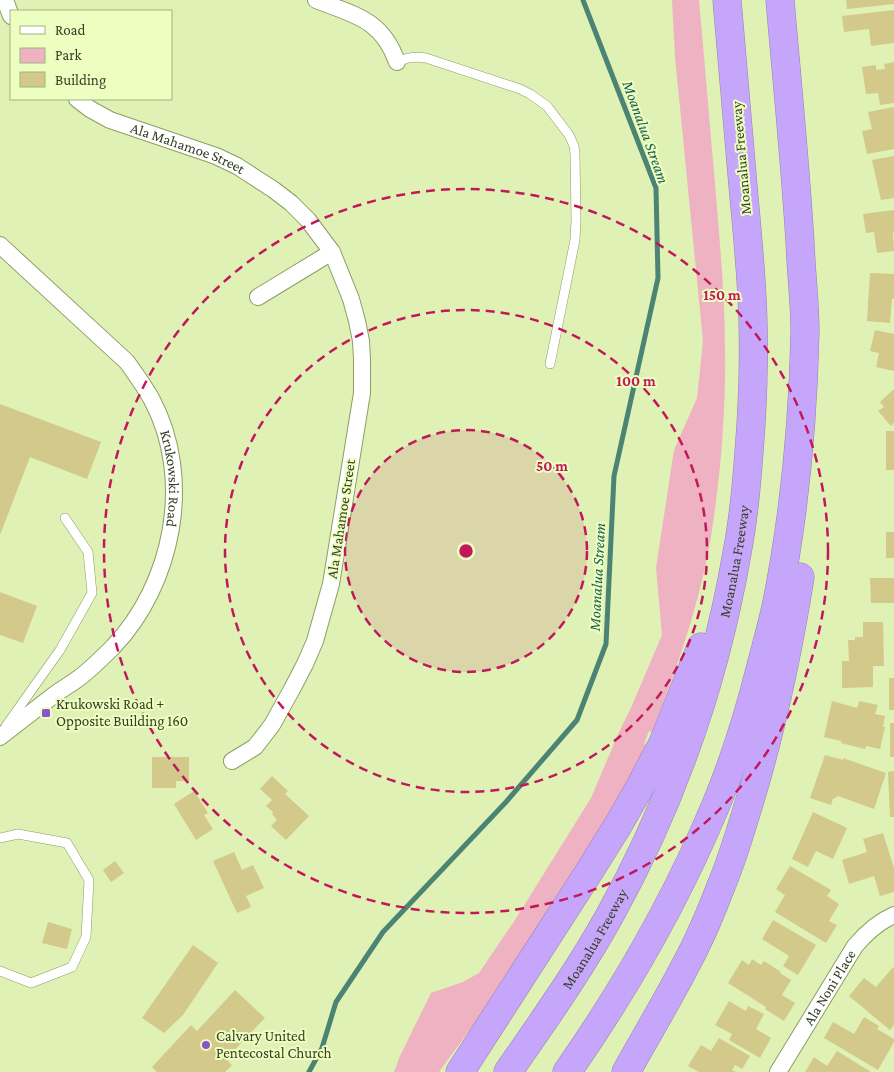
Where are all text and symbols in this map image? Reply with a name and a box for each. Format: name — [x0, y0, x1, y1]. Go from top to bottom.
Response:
legend — [10, 10, 172, 100]
text: Road — [55, 22, 86, 38]
text: Park — [55, 47, 82, 63]
text: Building — [55, 72, 106, 89]
water label: Moanalua Stream — [619, 77, 673, 186]
street label: Moanalua Freeway — [728, 101, 755, 215]
street label: Ala Mahamoe Street — [129, 120, 249, 178]
text: 150 m — [703, 287, 741, 303]
text: 100 m — [616, 373, 656, 389]
street label: Krukowski Road — [157, 428, 182, 528]
street label: Ala Mahamoe Street — [324, 457, 358, 580]
text: 50 m — [536, 458, 568, 474]
street label: Moanalua Freeway — [716, 504, 753, 619]
water label: Moanalua Stream — [586, 522, 608, 633]
centre of rings — [457, 542, 475, 560]
place label: Krukowski Road + Opposite Building 160 — [56, 696, 188, 730]
marker: Krukowski Road + Opposite Building 160 — [40, 707, 52, 719]
street label: Moanalua Freeway — [559, 886, 632, 992]
street label: Ala Noni Place — [801, 947, 859, 1028]
place label: Calvary United Pentecostal Church — [216, 1028, 332, 1061]
marker: Calvary United Pentecostal Church — [200, 1039, 212, 1051]

